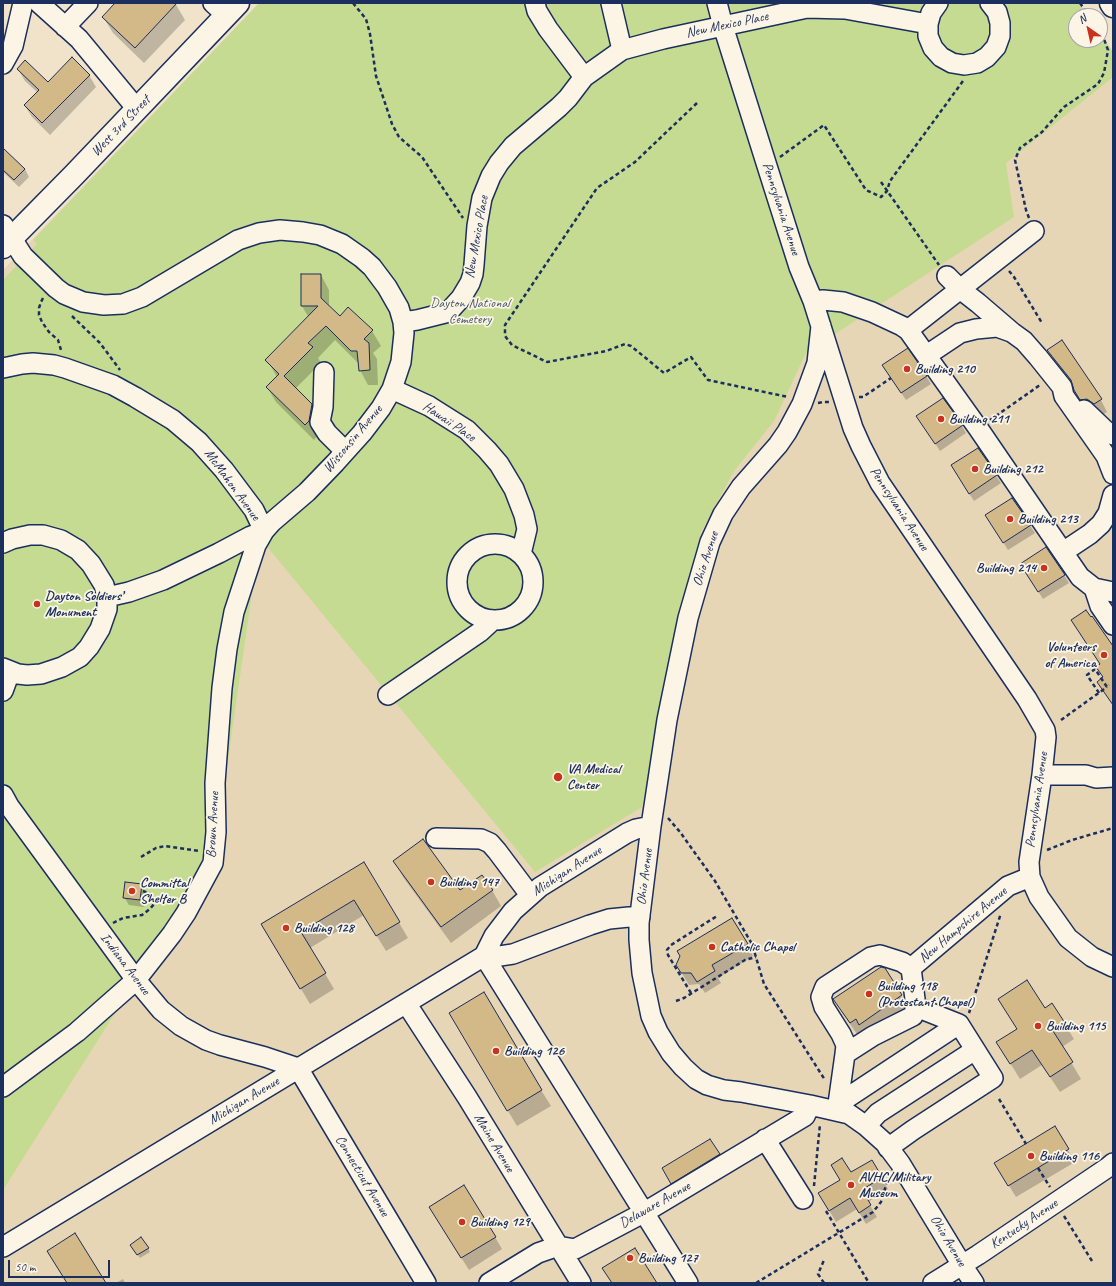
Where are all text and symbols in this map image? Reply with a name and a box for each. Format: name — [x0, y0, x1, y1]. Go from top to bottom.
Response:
street label: New Mexico Place — [684, 8, 770, 42]
north arrow — [1068, 8, 1108, 48]
text: N — [1075, 11, 1089, 27]
street label: West 3rd Street — [88, 92, 154, 160]
street label: Pennsylvania Avenue — [758, 161, 804, 257]
street label: New Mexico Place — [461, 194, 493, 280]
park label: Dayton National Cemetery — [430, 295, 510, 328]
place label: Building 210 — [915, 361, 975, 377]
marker: Building 210 — [902, 364, 912, 374]
street label: Hawaii Place — [419, 398, 479, 446]
street label: Wisconsin Avenue — [320, 402, 386, 476]
place label: Building 211 — [949, 411, 1009, 427]
marker: Building 211 — [936, 414, 946, 424]
street label: McMahon Avenue — [200, 446, 264, 524]
place label: Building 212 — [983, 461, 1043, 477]
street label: Pennsylvania Avenue — [866, 464, 932, 554]
marker: Building 212 — [970, 464, 980, 474]
place label: Building 213 — [1018, 511, 1078, 527]
marker: Building 213 — [1005, 514, 1015, 524]
street label: Ohio Avenue — [689, 529, 723, 589]
place label: Building 214 — [976, 560, 1036, 576]
marker: Building 214 — [1039, 563, 1049, 573]
place label: Dayton Soldiers’ Monument — [45, 588, 122, 620]
marker: Dayton Soldiers’ Monument — [32, 599, 42, 609]
place label: Volunteers of America — [1045, 639, 1096, 672]
marker: Volunteers of America — [1099, 650, 1109, 660]
street label: Pennsylvania Avenue — [1022, 751, 1052, 849]
place label: VA Medical Center — [567, 761, 620, 794]
marker: VA Medical Center — [552, 771, 564, 783]
street label: Brown Avenue — [203, 791, 223, 859]
street label: Michigan Avenue — [529, 842, 605, 900]
street label: Ohio Avenue — [633, 848, 657, 906]
place label: Building 147 — [439, 874, 499, 890]
place label: Committal Shelter B — [140, 875, 189, 908]
marker: Building 147 — [426, 877, 436, 887]
street label: New Hampshire Avenue — [916, 883, 1010, 967]
marker: Committal Shelter B — [127, 886, 137, 896]
place label: Building 128 — [294, 920, 354, 936]
marker: Building 128 — [281, 923, 291, 933]
street label: Indiana Avenue — [96, 930, 154, 998]
place label: Catholic Chapel — [720, 939, 795, 955]
marker: Catholic Chapel — [707, 942, 717, 952]
place label: Building 118 (Protestant Chapel) — [877, 978, 974, 1010]
marker: Building 118 (Protestant Chapel) — [864, 989, 874, 999]
place label: Building 115 — [1046, 1018, 1106, 1034]
marker: Building 115 — [1033, 1021, 1043, 1031]
place label: Building 126 — [504, 1043, 564, 1059]
marker: Building 126 — [491, 1046, 501, 1056]
street label: Michigan Avenue — [206, 1073, 282, 1129]
street label: Maine Avenue — [470, 1111, 518, 1175]
street label: Connecticut Avenue — [331, 1132, 393, 1220]
place label: Building 116 — [1039, 1148, 1099, 1164]
marker: Building 116 — [1026, 1151, 1036, 1161]
place label: AVHC/Military Museum — [859, 1169, 931, 1202]
street label: Delaware Avenue — [617, 1178, 693, 1232]
marker: AVHC/Military Museum — [846, 1180, 856, 1190]
street label: Kentucky Avenue — [987, 1195, 1061, 1253]
street label: Ohio Avenue — [926, 1212, 970, 1270]
place label: Building 129 — [470, 1214, 530, 1230]
marker: Building 129 — [457, 1217, 467, 1227]
place label: Building 127 — [638, 1250, 698, 1266]
scale bar — [10, 1252, 112, 1278]
marker: Building 127 — [625, 1253, 635, 1263]
text: 50 m — [15, 1259, 35, 1275]

